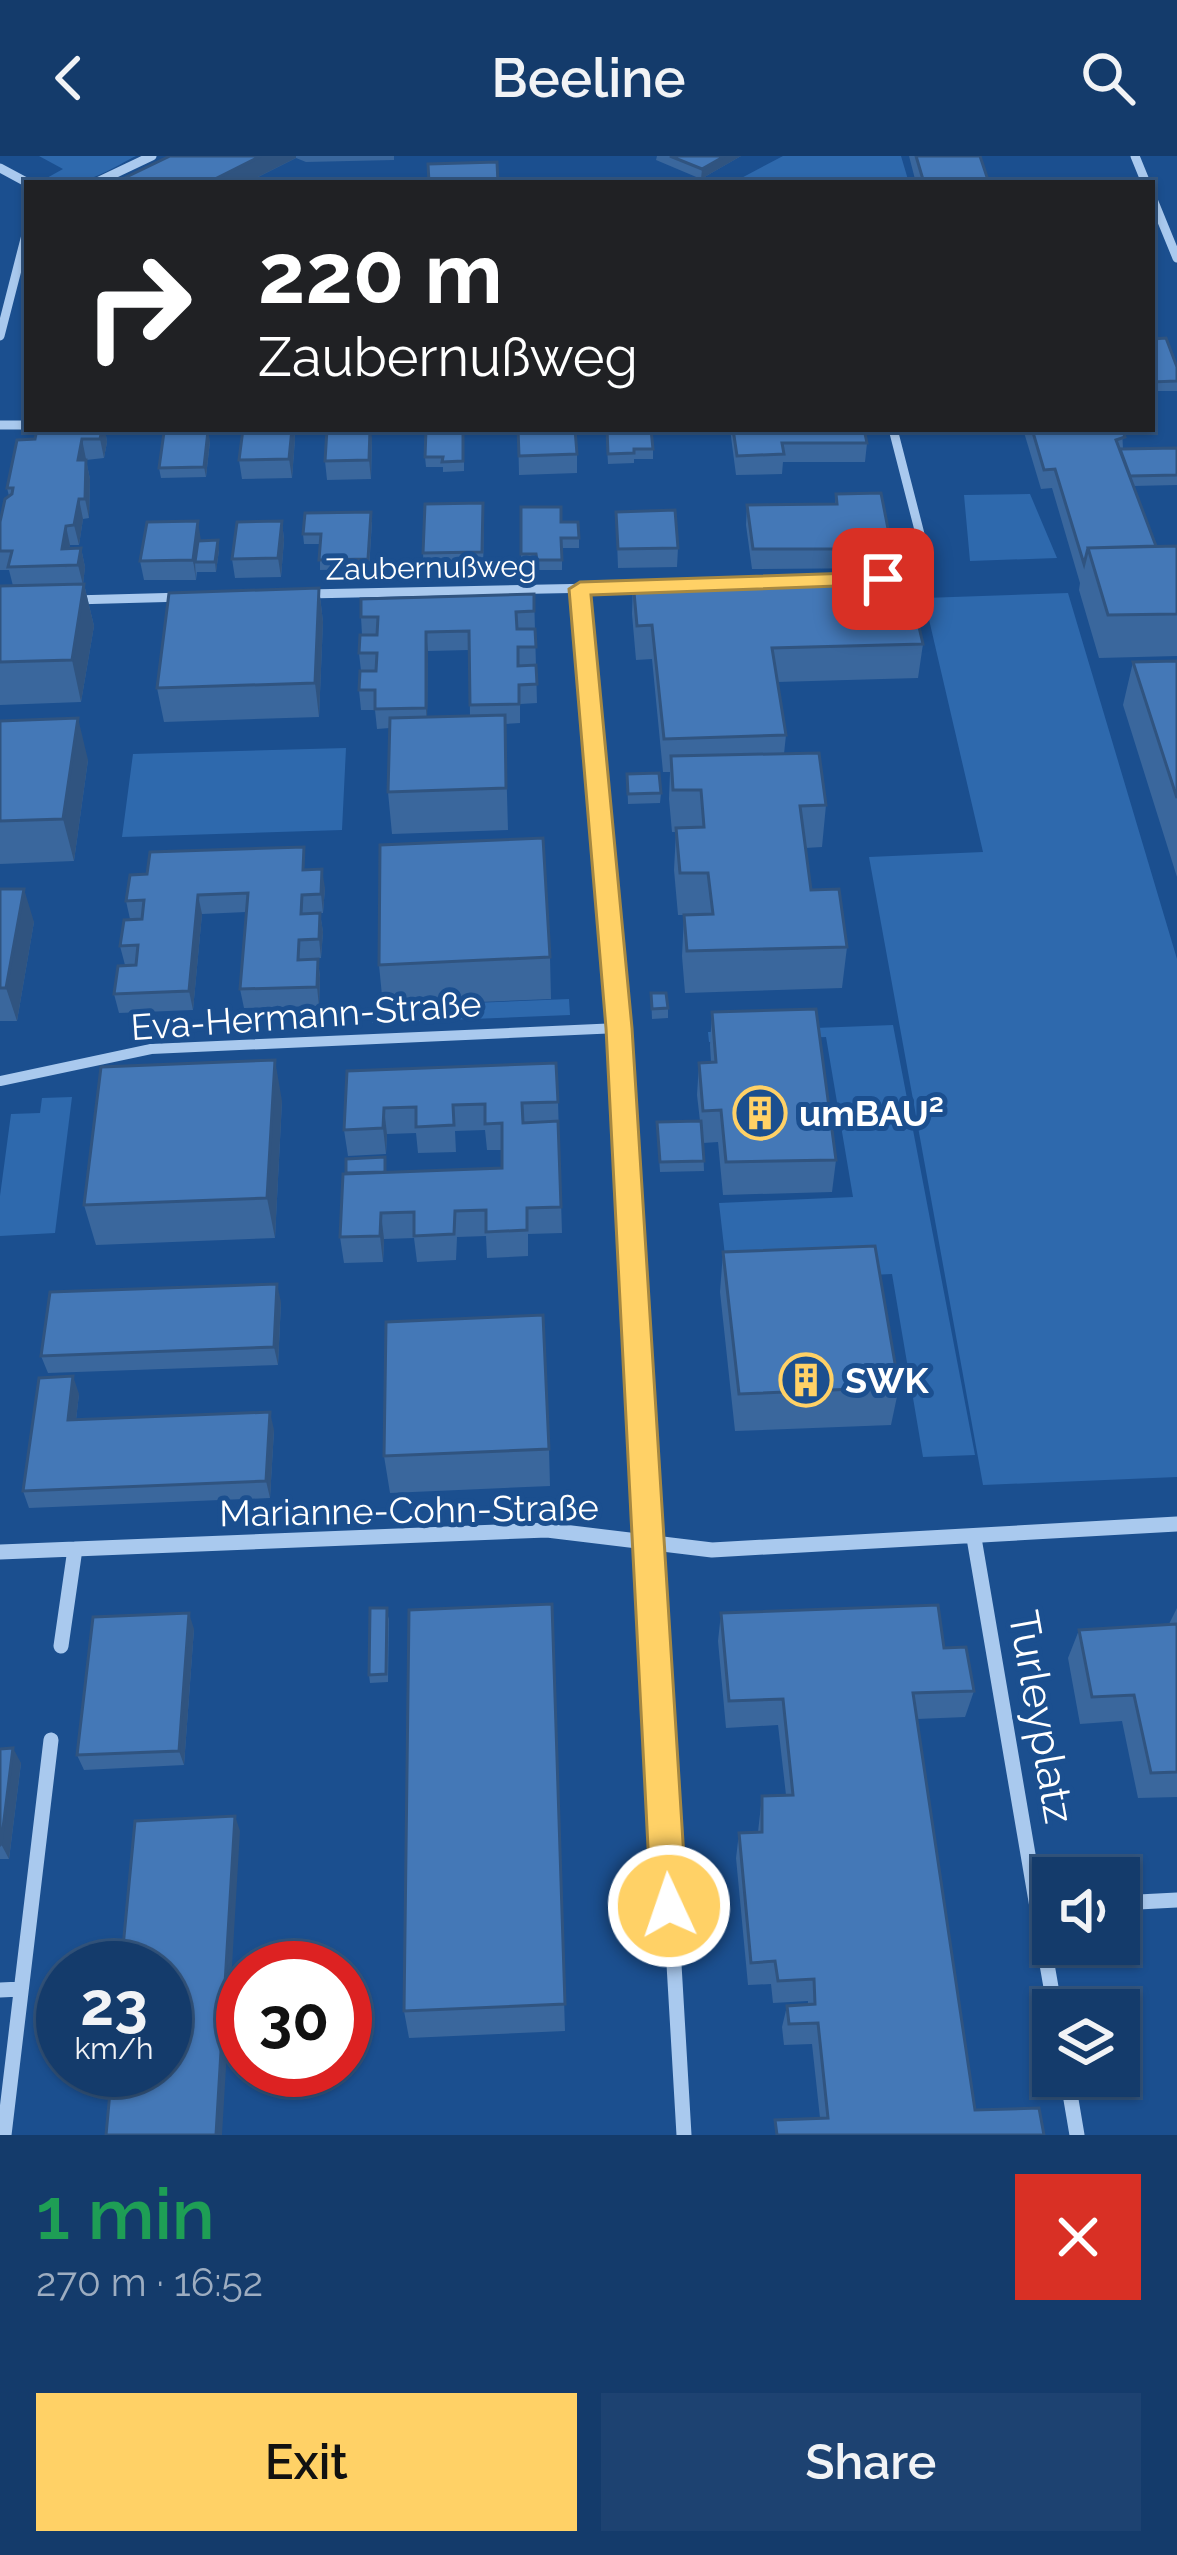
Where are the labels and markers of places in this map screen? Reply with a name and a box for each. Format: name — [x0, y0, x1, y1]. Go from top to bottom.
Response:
pin — [832, 528, 934, 630]
building icon: umBAU² — [732, 1085, 788, 1141]
place label: umBAU² — [799, 1092, 944, 1134]
building icon: SWK — [778, 1352, 834, 1408]
place label: SWK — [845, 1359, 929, 1401]

